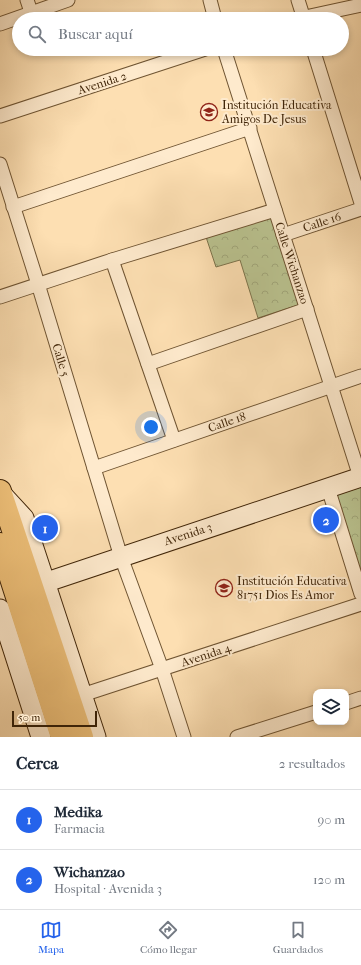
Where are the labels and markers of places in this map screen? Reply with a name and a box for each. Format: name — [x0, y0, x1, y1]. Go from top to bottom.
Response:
place label: Institución Educativa Amigos De Jesus — [221, 98, 332, 126]
school or university icon: Institución Educativa Amigos De Jesus — [199, 102, 219, 122]
pin: 2 — [313, 505, 339, 535]
pin: 1 — [32, 513, 58, 543]
place label: Institución Educativa 81751 Dios Es Amor — [237, 574, 347, 602]
school or university icon: Institución Educativa 81751 Dios Es Amor — [214, 578, 234, 598]

